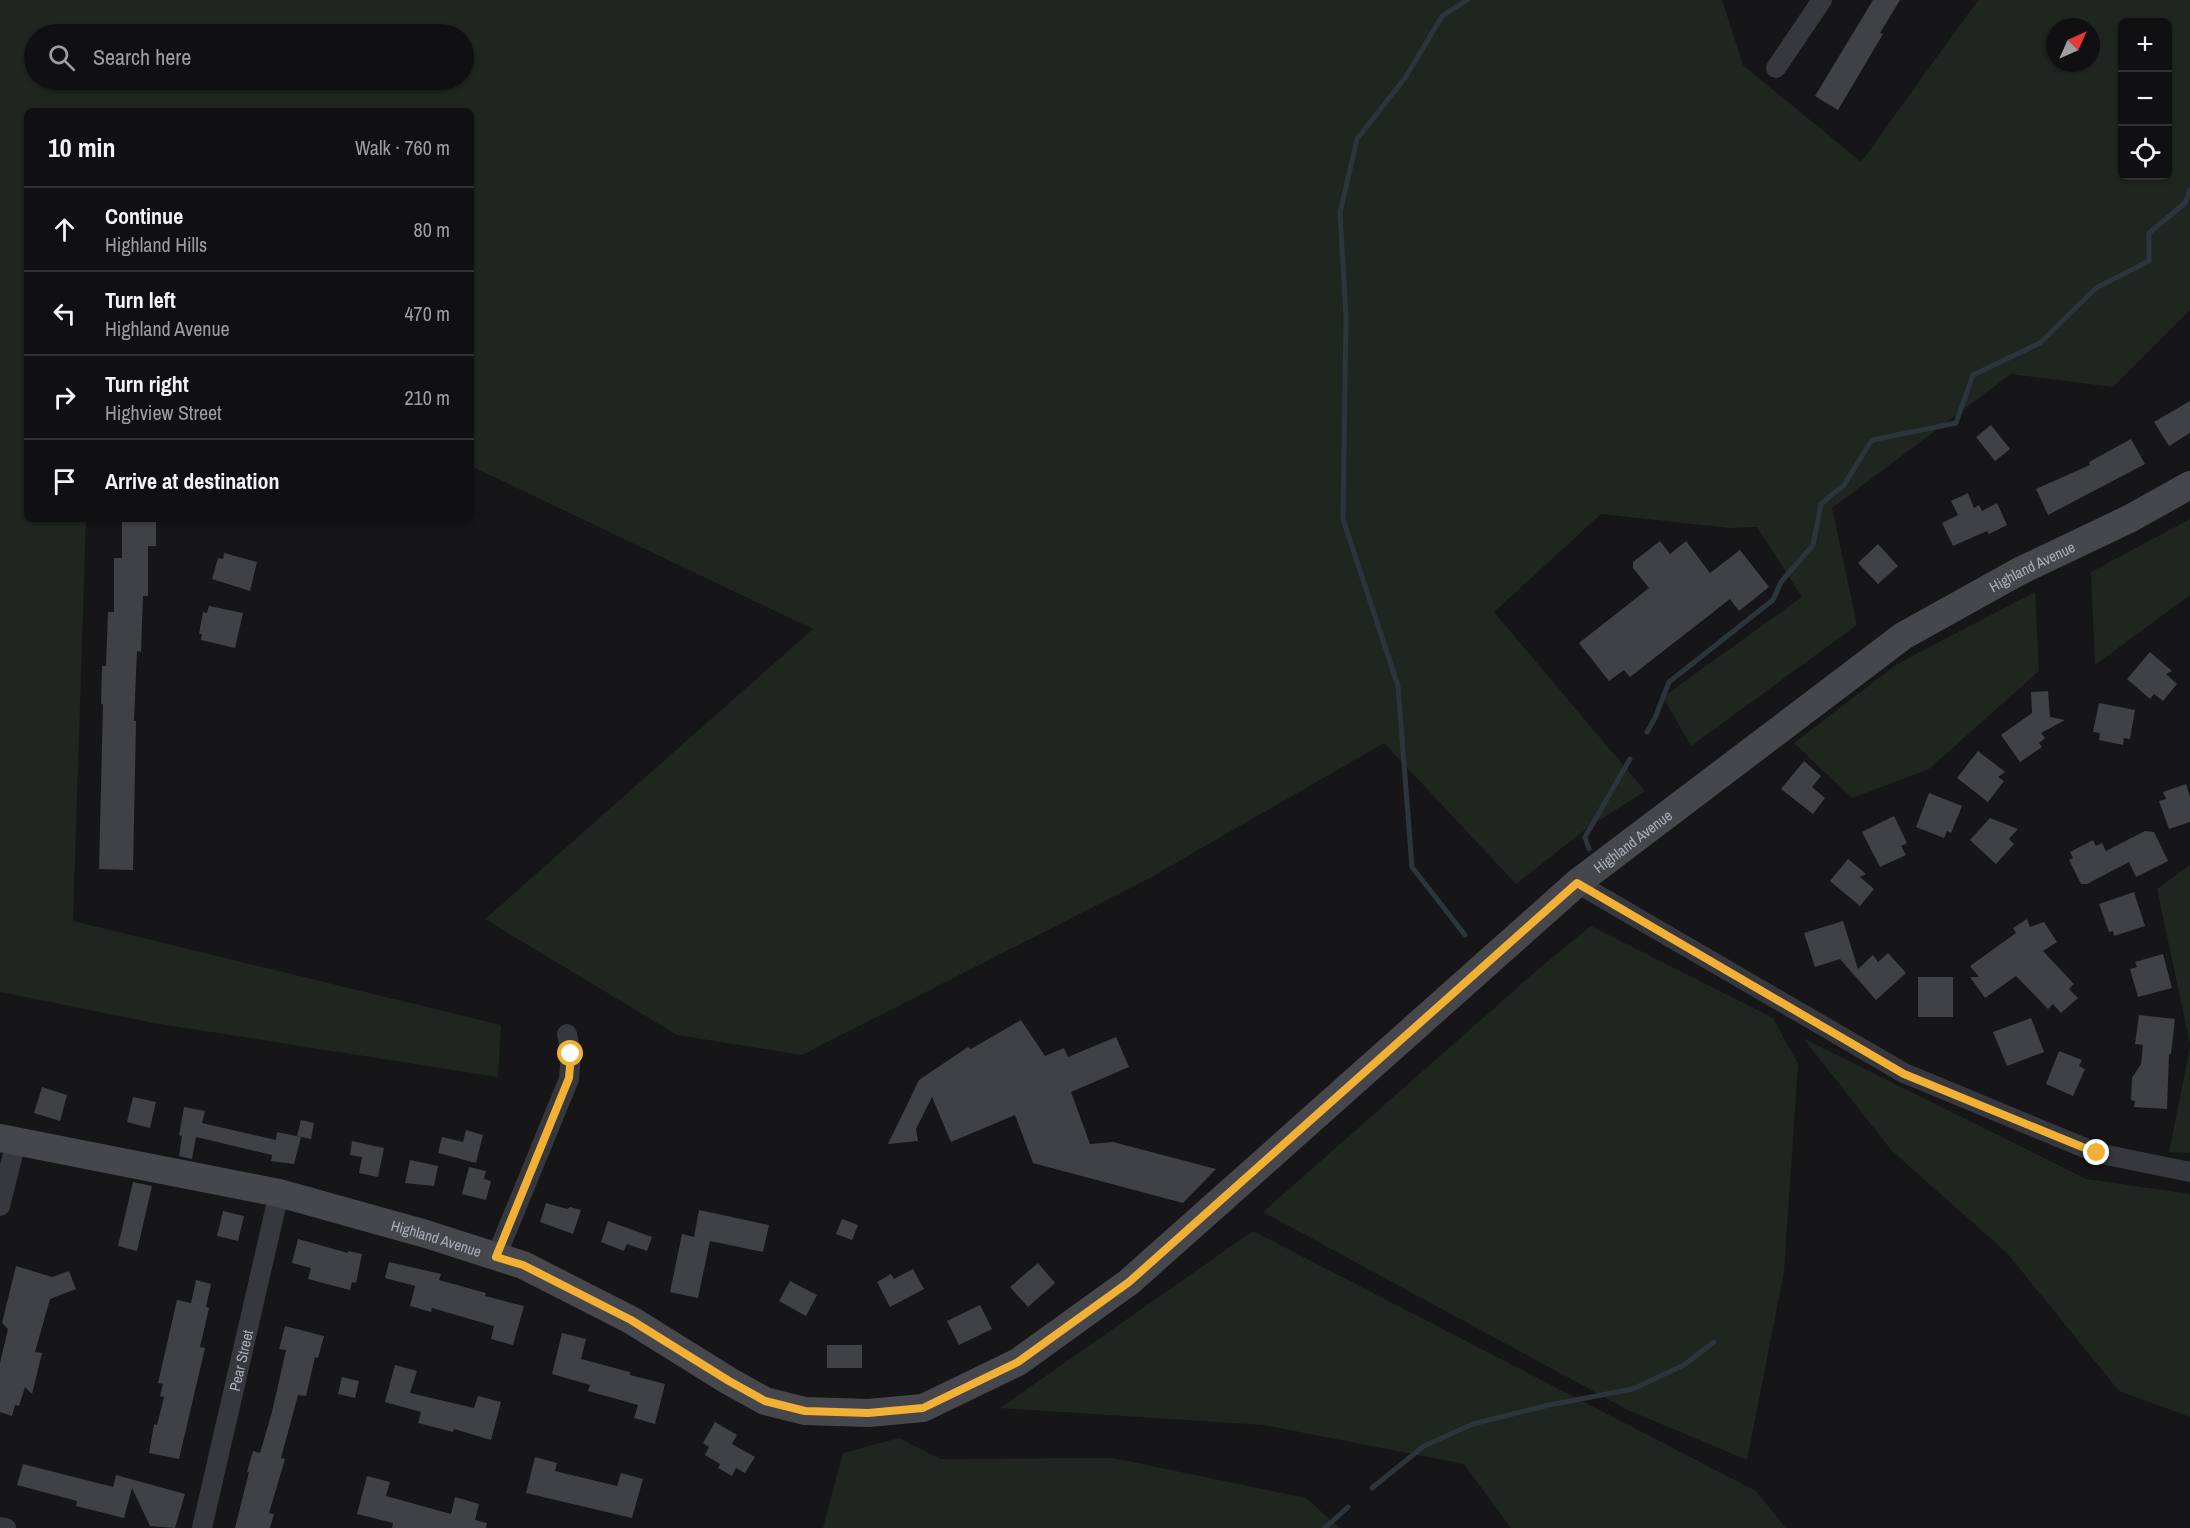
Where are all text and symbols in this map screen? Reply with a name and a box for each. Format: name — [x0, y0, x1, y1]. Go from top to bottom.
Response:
north arrow — [2046, 18, 2100, 72]
map controls — [2118, 18, 2172, 180]
button: + — [2118, 18, 2172, 72]
search box — [24, 24, 474, 90]
icon: search — [45, 41, 78, 74]
text: Search here — [93, 42, 191, 72]
button: − — [2118, 72, 2172, 126]
button: locate — [2118, 126, 2172, 180]
text: 10 min — [48, 130, 116, 165]
text: Walk · 760 m — [355, 134, 450, 161]
text: Continue — [105, 201, 183, 231]
icon: ahead — [48, 213, 81, 246]
text: 80 m — [414, 216, 450, 243]
text: Highland Hills — [105, 231, 207, 258]
text: Turn left — [105, 285, 176, 315]
icon: left — [48, 297, 81, 330]
text: 470 m — [404, 300, 450, 327]
text: Highland Avenue — [105, 315, 230, 342]
text: Turn right — [105, 369, 189, 399]
icon: right — [48, 381, 81, 414]
text: 210 m — [404, 384, 450, 411]
text: Highview Street — [105, 399, 222, 426]
icon: arrive — [48, 465, 81, 498]
text: Arrive at destination — [105, 466, 279, 496]
street label: Highland Avenue — [1985, 536, 2078, 597]
street label: Highland Avenue — [1589, 804, 1676, 878]
route start — [557, 1040, 583, 1066]
route end — [2083, 1139, 2109, 1165]
street label: Highland Avenue — [389, 1214, 484, 1262]
street label: Pear Street — [223, 1327, 258, 1393]

